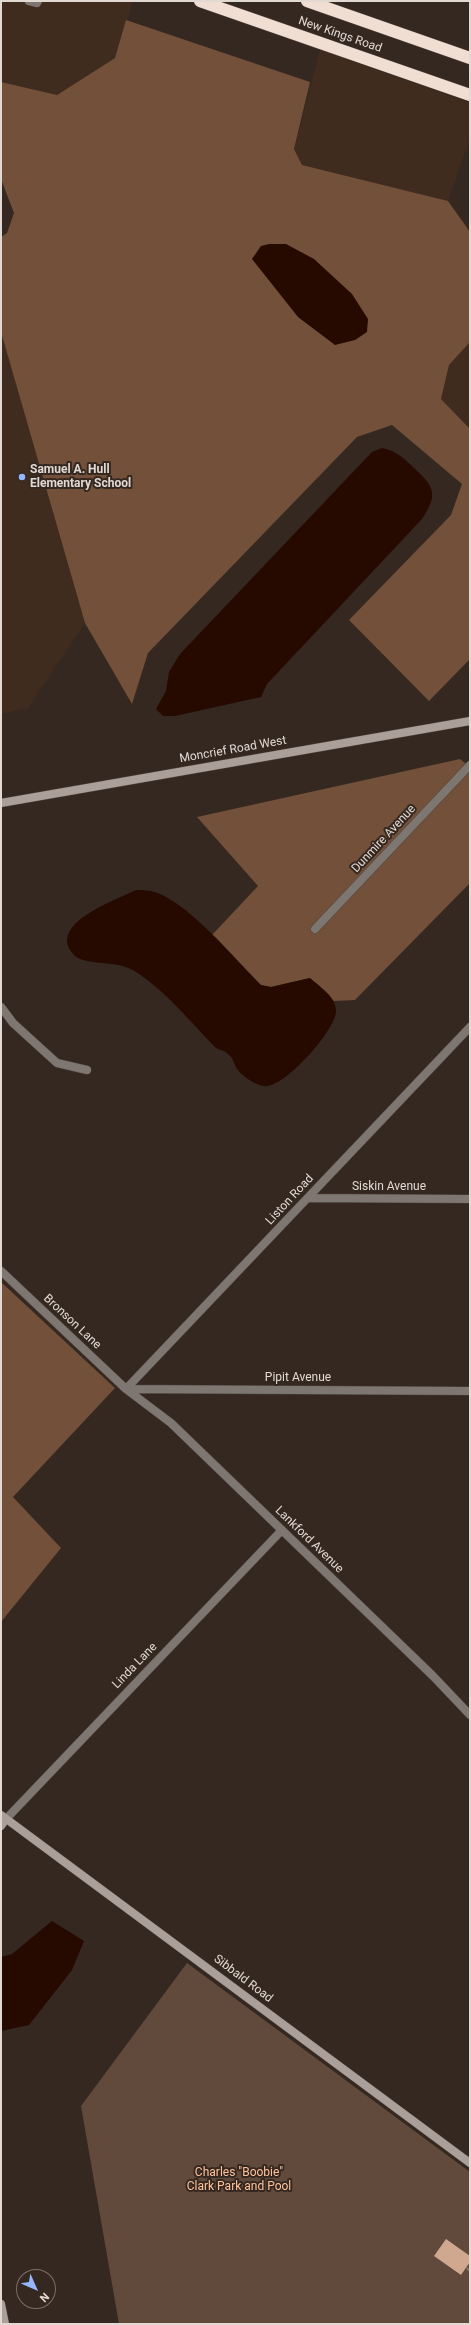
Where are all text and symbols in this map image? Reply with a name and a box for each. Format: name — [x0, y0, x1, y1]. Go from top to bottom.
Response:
street label: New Kings Road — [296, 14, 384, 56]
place label: Samuel A. Hull Elementary School — [30, 463, 131, 491]
marker: Samuel A. Hull Elementary School — [17, 472, 27, 482]
street label: Moncrief Road West — [178, 734, 288, 766]
street label: Dunmire Avenue — [349, 802, 419, 876]
street label: Liston Road — [263, 1172, 317, 1228]
street label: Siskin Avenue — [352, 1180, 426, 1194]
street label: Bronson Lane — [40, 1292, 104, 1352]
street label: Pipit Avenue — [265, 1371, 331, 1385]
street label: Lankford Avenue — [272, 1504, 346, 1576]
street label: Linda Lane — [110, 1640, 160, 1692]
street label: Sibbald Road — [211, 1952, 275, 2006]
park label: Charles "Boobie" Clark Park and Pool — [187, 2166, 291, 2194]
north arrow — [16, 2269, 56, 2309]
text: N — [37, 2290, 51, 2304]

